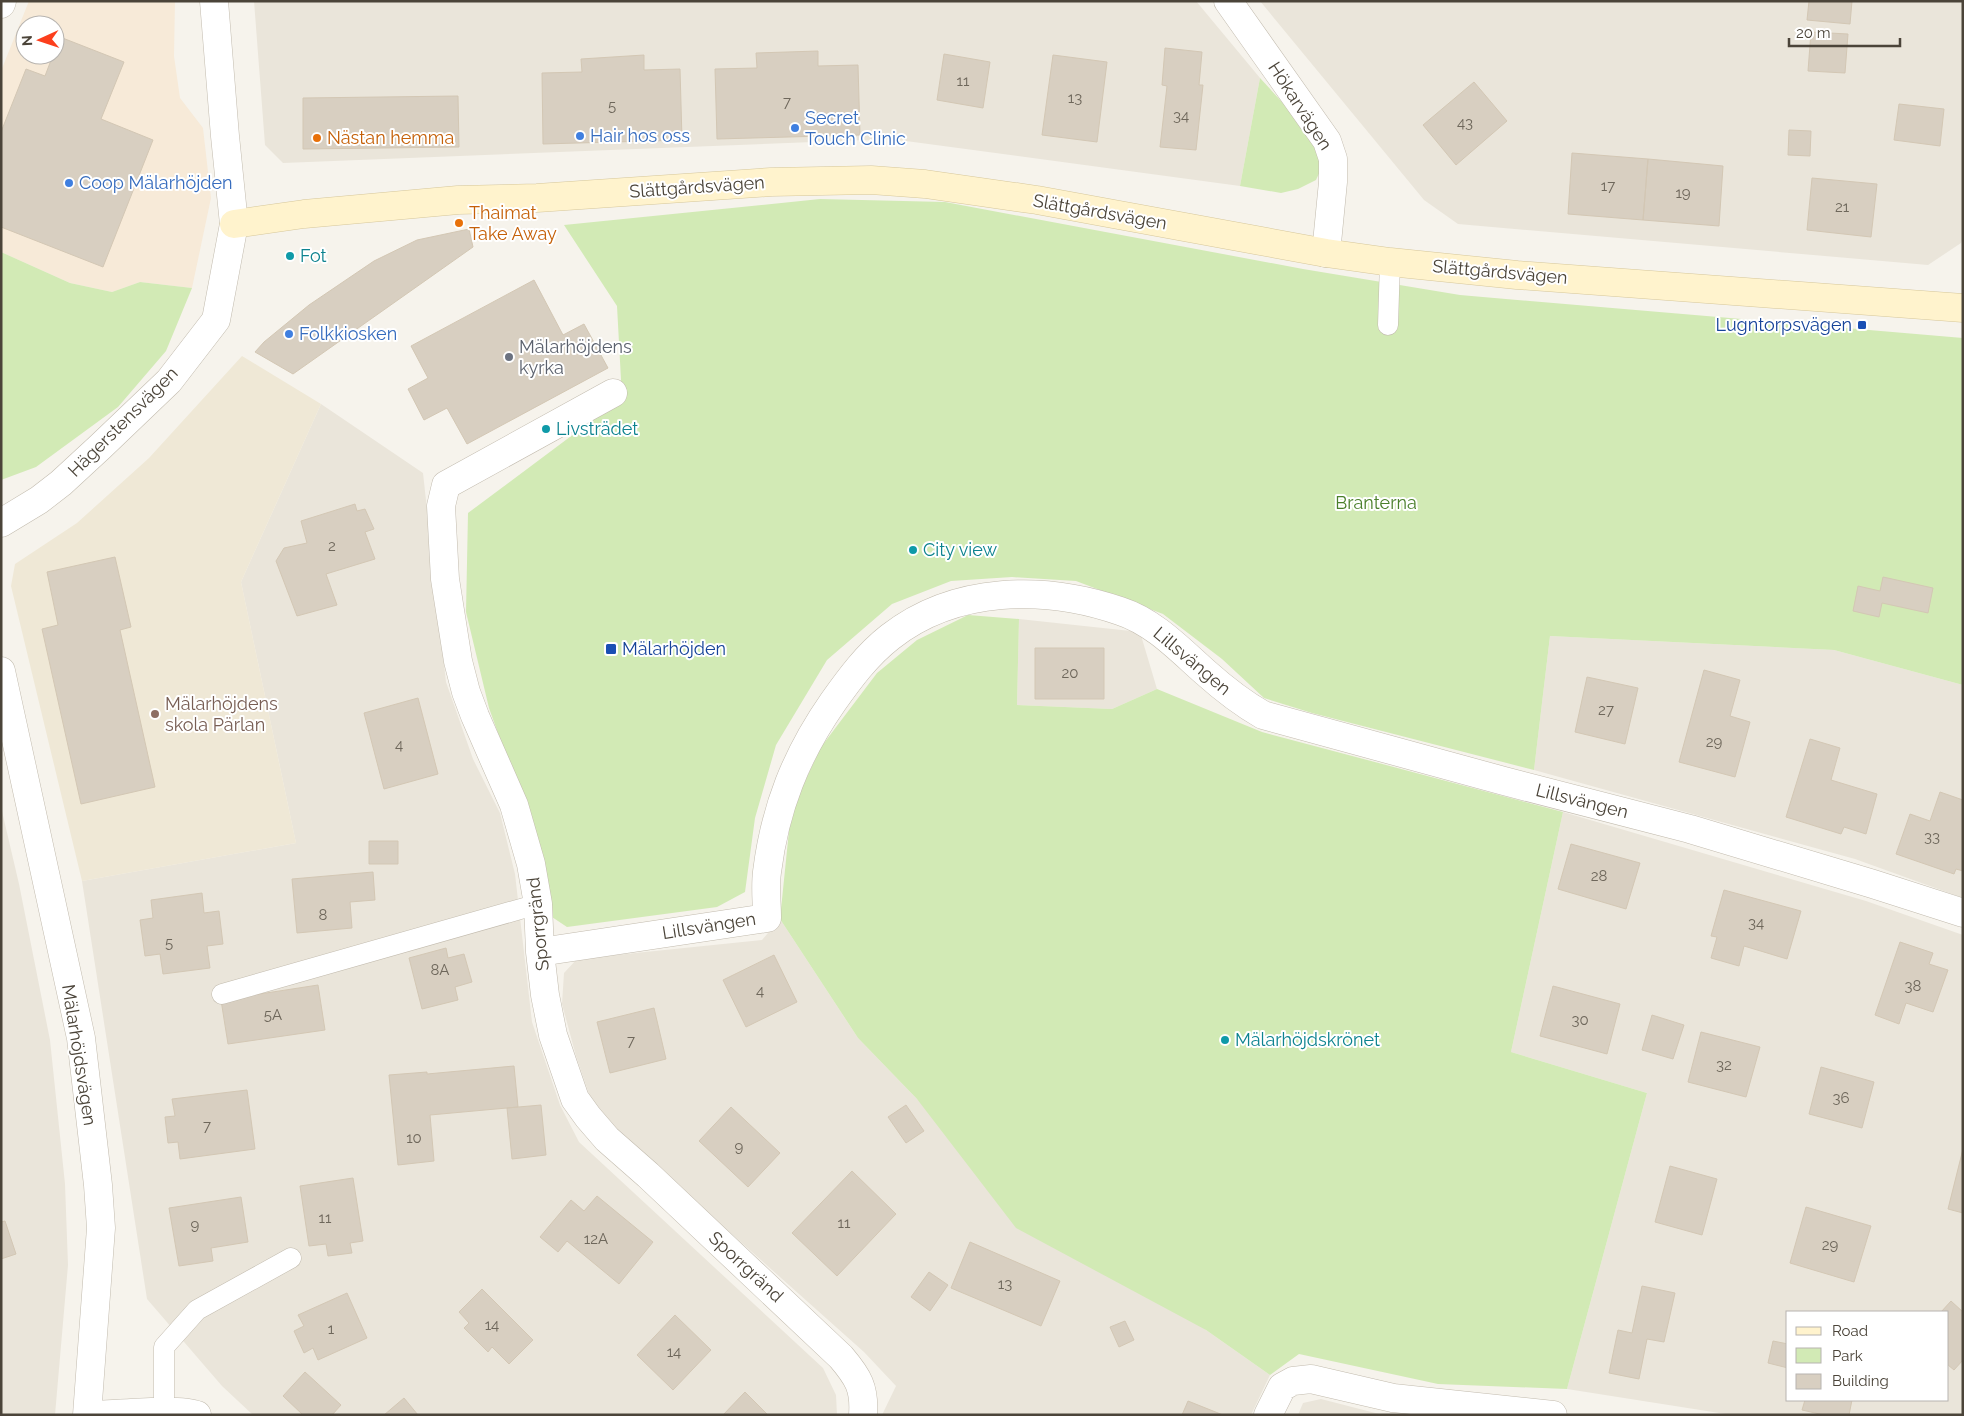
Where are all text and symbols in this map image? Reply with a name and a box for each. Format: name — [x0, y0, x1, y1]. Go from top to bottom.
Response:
north arrow — [15, 15, 65, 65]
scale bar — [1789, 15, 1900, 47]
text: 20 m — [1796, 24, 1831, 42]
text: N — [19, 35, 35, 46]
street label: Hökarvägen — [1264, 58, 1337, 154]
house number: 11 — [957, 72, 970, 90]
house number: 13 — [1068, 89, 1082, 107]
house number: 7 — [783, 93, 791, 111]
house number: 5 — [608, 97, 616, 115]
place label: Secret Touch Clinic — [805, 107, 906, 149]
house number: 34 — [1173, 107, 1189, 125]
house number: 43 — [1457, 114, 1473, 132]
marker: Secret Touch Clinic — [789, 122, 801, 134]
place label: Hair hos oss — [590, 125, 690, 146]
place label: Nästan hemma — [327, 127, 454, 148]
marker: Hair hos oss — [574, 130, 586, 142]
marker: Nästan hemma — [311, 132, 323, 144]
street label: Slättgårdsvägen — [629, 171, 765, 202]
place label: Coop Mälarhöjden — [79, 172, 233, 193]
marker: Coop Mälarhöjden — [63, 177, 75, 189]
house number: 17 — [1601, 177, 1615, 195]
house number: 19 — [1675, 184, 1691, 202]
street label: Slättgårdsvägen — [1032, 189, 1169, 234]
house number: 21 — [1835, 198, 1850, 216]
place label: Thaimat Take Away — [469, 202, 557, 244]
marker: Thaimat Take Away — [453, 217, 465, 229]
place label: Fot — [300, 245, 327, 266]
marker: Fot — [284, 250, 296, 262]
street label: Slättgårdsvägen — [1432, 255, 1568, 288]
place label: Lugntorpsvägen — [1715, 314, 1852, 335]
marker: Lugntorpsvägen — [1856, 319, 1868, 331]
place label: Folkkiosken — [299, 323, 397, 344]
marker: Folkkiosken — [283, 328, 295, 340]
place label: Mälarhöjdens kyrka — [519, 336, 632, 378]
marker: Mälarhöjdens kyrka — [503, 351, 515, 363]
street label: Hägerstensvägen — [63, 362, 182, 481]
place label: Livsträdet — [556, 418, 638, 439]
marker: Livsträdet — [540, 423, 552, 435]
park label: Branterna — [1335, 492, 1417, 513]
house number: 2 — [328, 537, 336, 555]
place label: City view — [923, 539, 998, 560]
marker: City view — [907, 544, 919, 556]
street label: Lillsvängen — [1149, 622, 1235, 699]
place label: Mälarhöjden — [622, 638, 726, 659]
marker: Mälarhöjden — [604, 642, 618, 656]
house number: 20 — [1062, 664, 1079, 682]
place label: Mälarhöjdens skola Pärlan — [165, 693, 278, 735]
house number: 27 — [1598, 701, 1614, 719]
marker: Mälarhöjdens skola Pärlan — [149, 708, 161, 720]
house number: 29 — [1706, 733, 1723, 751]
house number: 4 — [395, 736, 403, 754]
street label: Lillsvängen — [1534, 779, 1631, 822]
house number: 33 — [1924, 828, 1940, 846]
house number: 28 — [1591, 867, 1607, 885]
street label: Sporrgränd — [522, 876, 553, 972]
house number: 8 — [319, 906, 328, 924]
street label: Lillsvängen — [661, 908, 757, 943]
house number: 34 — [1748, 914, 1764, 932]
house number: 5 — [165, 934, 173, 952]
house number: 8A — [431, 961, 449, 979]
house number: 38 — [1905, 977, 1922, 995]
house number: 4 — [756, 982, 764, 1000]
street label: Mälarhöjdsvägen — [58, 983, 101, 1127]
house number: 5A — [264, 1006, 282, 1024]
house number: 30 — [1571, 1011, 1589, 1029]
place label: Mälarhöjdskrönet — [1235, 1029, 1380, 1050]
house number: 7 — [627, 1032, 635, 1050]
marker: Mälarhöjdskrönet — [1219, 1034, 1231, 1046]
house number: 32 — [1716, 1056, 1732, 1074]
house number: 36 — [1832, 1089, 1850, 1107]
house number: 7 — [203, 1117, 211, 1135]
house number: 10 — [406, 1129, 422, 1147]
house number: 9 — [735, 1138, 744, 1156]
house number: 11 — [319, 1209, 332, 1227]
house number: 11 — [838, 1214, 851, 1232]
house number: 9 — [191, 1216, 200, 1234]
street label: Sporrgränd — [705, 1227, 788, 1306]
house number: 12A — [584, 1230, 608, 1248]
house number: 29 — [1822, 1236, 1839, 1254]
house number: 13 — [998, 1275, 1012, 1293]
legend — [1786, 1311, 1949, 1401]
house number: 14 — [485, 1316, 499, 1334]
house number: 1 — [328, 1320, 335, 1338]
text: Road — [1832, 1322, 1868, 1340]
house number: 14 — [667, 1343, 681, 1361]
text: Park — [1832, 1347, 1863, 1365]
text: Building — [1832, 1372, 1889, 1390]

